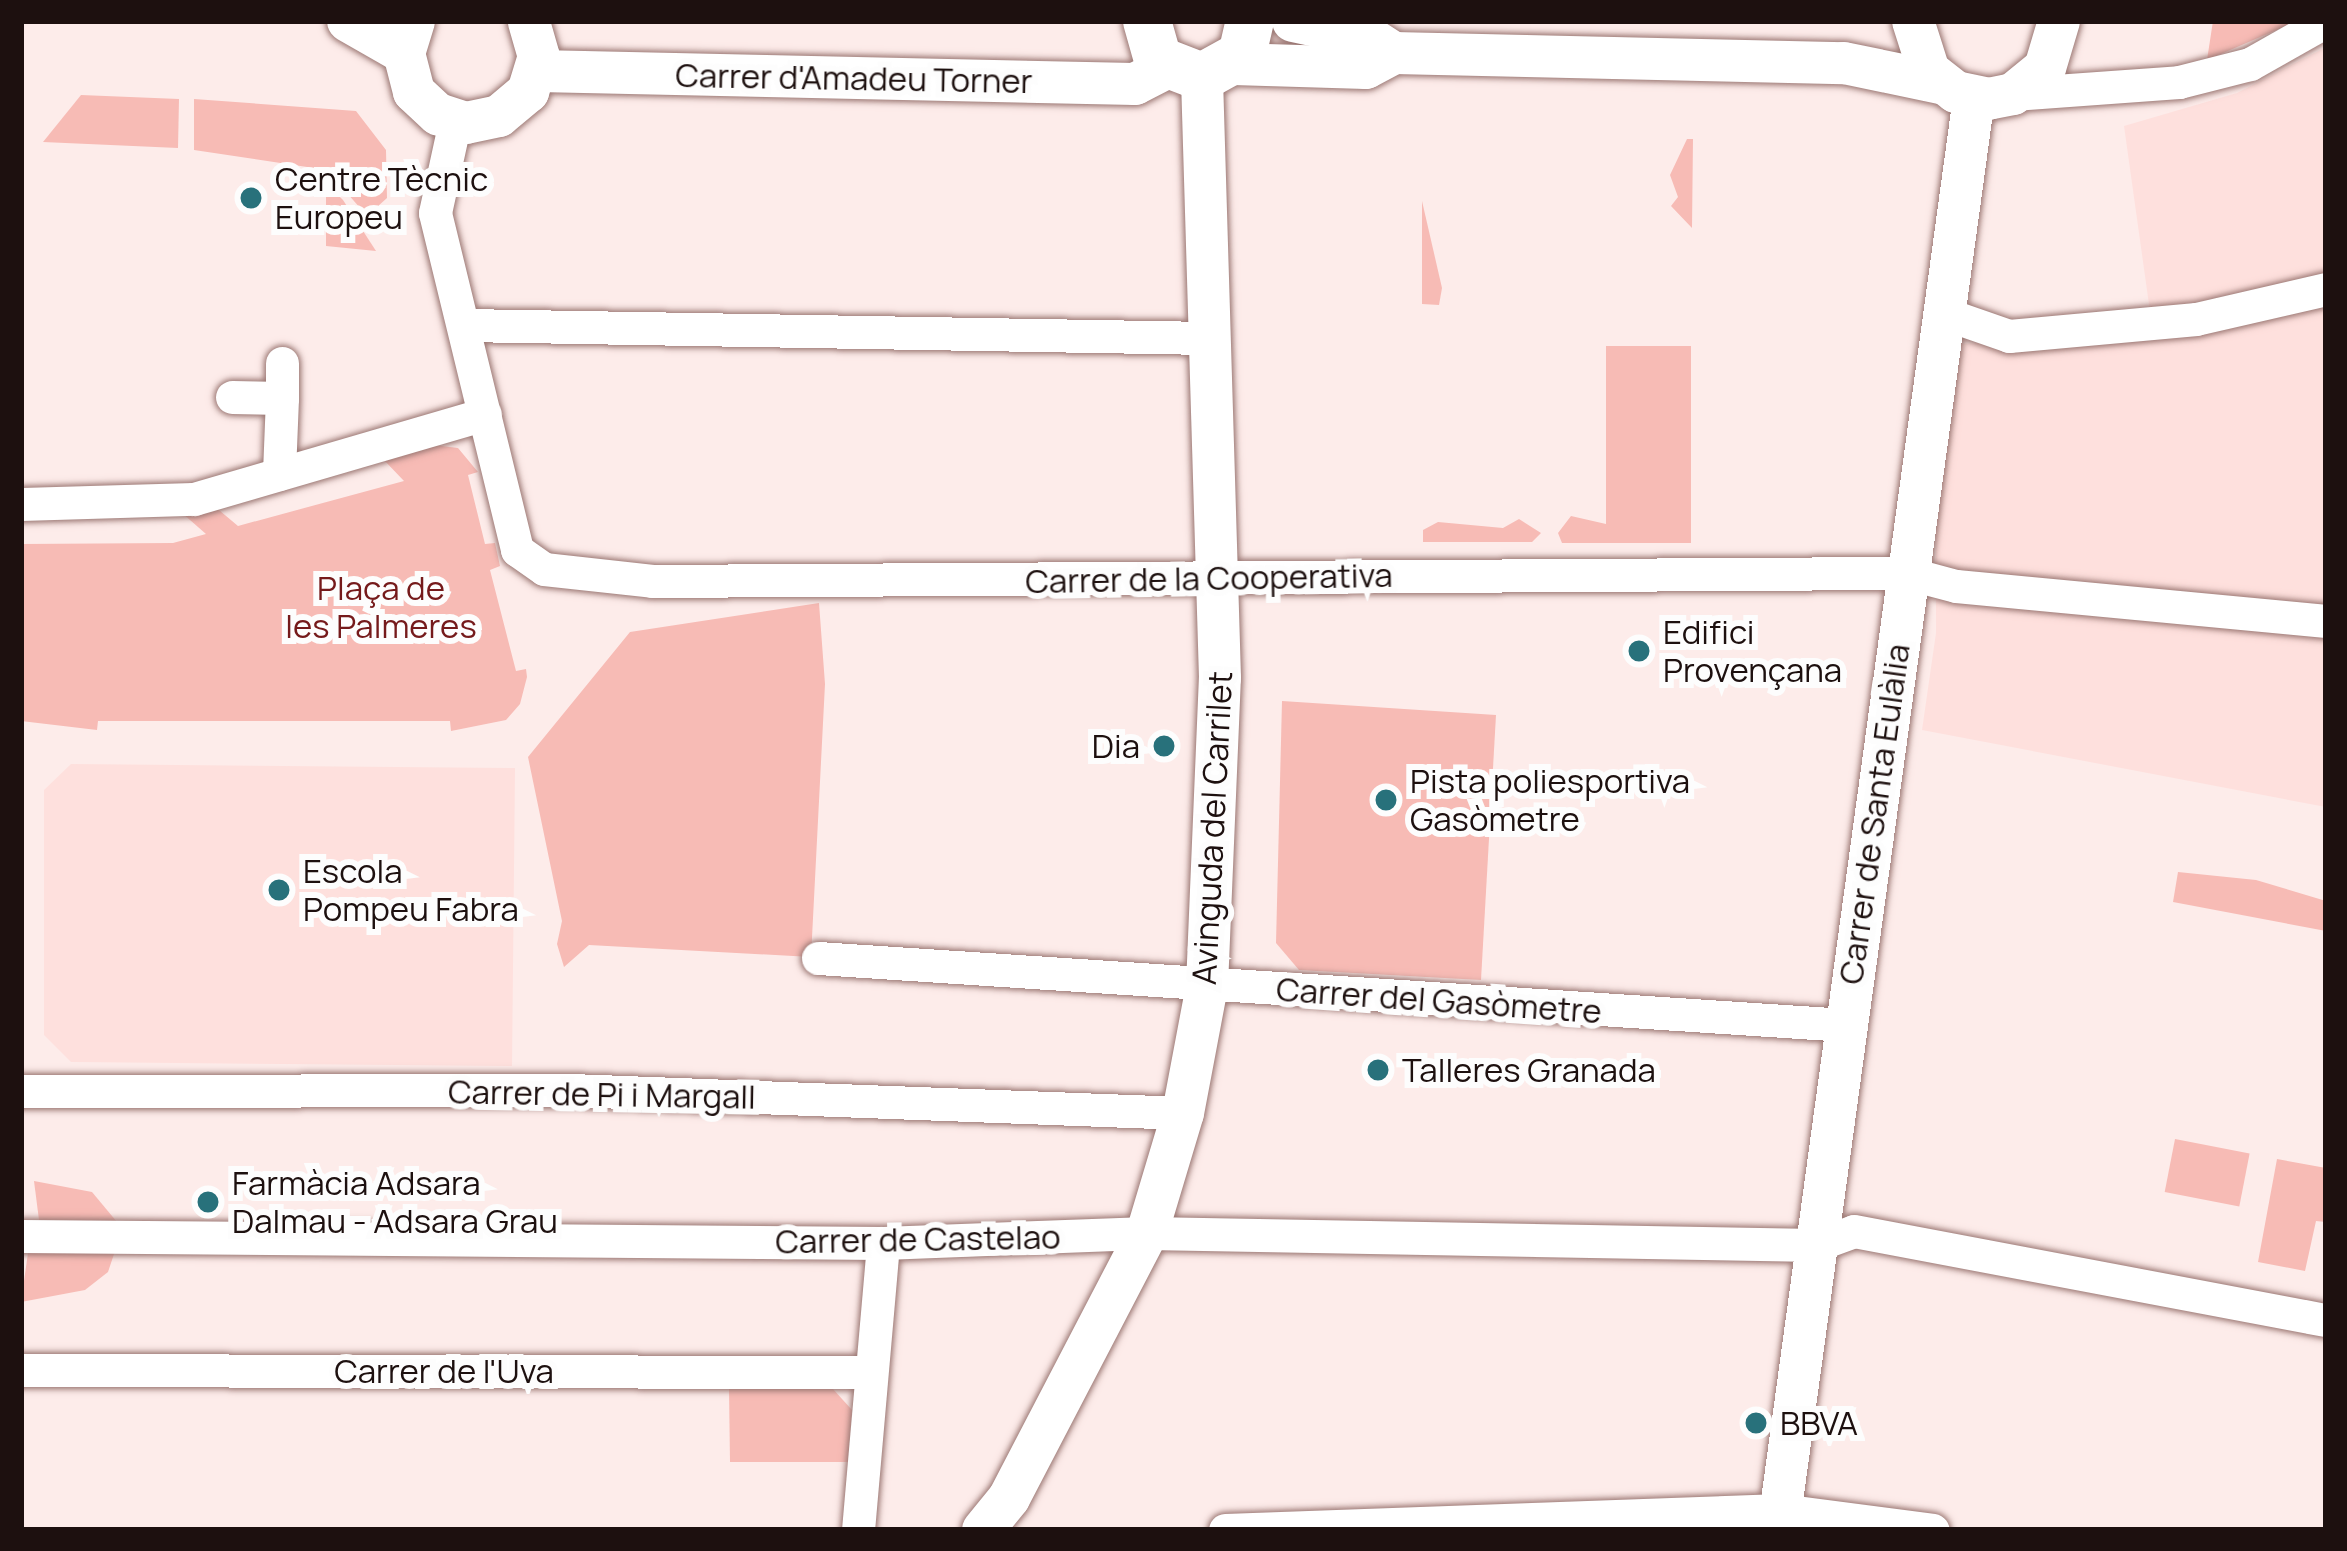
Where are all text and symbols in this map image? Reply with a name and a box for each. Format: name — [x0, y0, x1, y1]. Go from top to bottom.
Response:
street label: Carrer d'Amadeu Torner — [675, 55, 1033, 101]
place label: Centre Tècnic Europeu — [275, 159, 488, 237]
marker: Centre Tècnic Europeu — [238, 185, 264, 211]
street label: Carrer de la Cooperativa — [1025, 555, 1393, 601]
park label: Plaça de les Palmeres — [285, 568, 477, 646]
place label: Edifici Provençana — [1663, 612, 1842, 690]
marker: Edifici Provençana — [1626, 638, 1652, 664]
street label: Carrer de Santa Eulàlia — [1831, 641, 1917, 987]
street label: Avinguda del Carrilet — [1184, 670, 1240, 986]
place label: Dia — [1092, 726, 1140, 766]
marker: Dia — [1151, 733, 1177, 759]
place label: Pista poliesportiva Gasòmetre — [1410, 761, 1690, 839]
marker: Pista poliesportiva Gasòmetre — [1373, 787, 1399, 813]
place label: Escola Pompeu Fabra — [303, 851, 519, 929]
marker: Escola Pompeu Fabra — [266, 877, 292, 903]
street label: Carrer del Gasòmetre — [1275, 969, 1603, 1031]
place label: Talleres Granada — [1402, 1050, 1656, 1090]
marker: Talleres Granada — [1365, 1057, 1391, 1083]
street label: Carrer de Pi i Margall — [448, 1072, 756, 1116]
place label: Farmàcia Adsara Dalmau - Adsara Grau — [232, 1163, 558, 1241]
marker: Farmàcia Adsara Dalmau - Adsara Grau — [195, 1189, 221, 1215]
street label: Carrer de Castelao — [775, 1217, 1061, 1261]
street label: Carrer de l'Uva — [334, 1351, 554, 1391]
place label: BBVA — [1780, 1403, 1858, 1443]
marker: BBVA — [1743, 1410, 1769, 1436]

